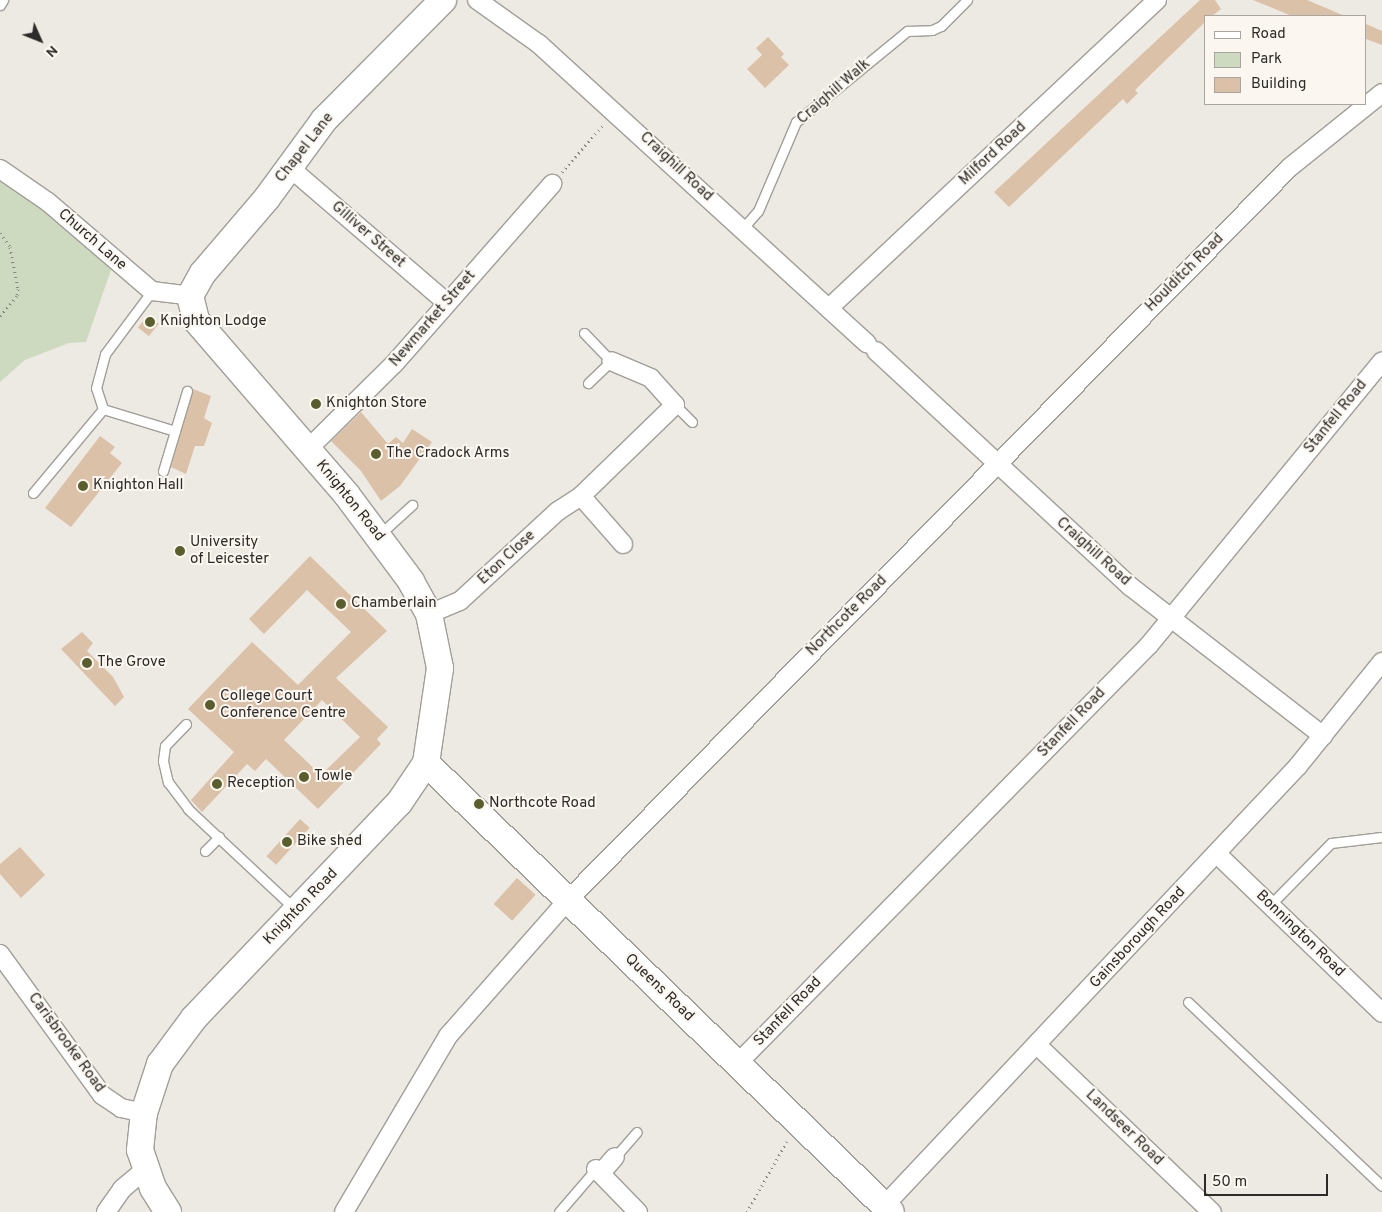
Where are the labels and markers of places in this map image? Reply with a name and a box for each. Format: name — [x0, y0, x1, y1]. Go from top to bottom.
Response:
place label: Knighton Lodge — [160, 313, 266, 331]
marker: Knighton Lodge — [144, 316, 156, 328]
place label: Knighton Store — [326, 395, 427, 413]
marker: Knighton Store — [310, 398, 322, 410]
place label: The Cradock Arms — [386, 445, 510, 463]
marker: The Cradock Arms — [370, 448, 382, 460]
place label: Knighton Hall — [93, 477, 183, 495]
marker: Knighton Hall — [77, 480, 89, 492]
place label: University of Leicester — [190, 533, 269, 568]
marker: University of Leicester — [174, 545, 186, 557]
place label: Chamberlain — [351, 595, 437, 613]
marker: Chamberlain — [335, 598, 347, 610]
place label: The Grove — [97, 654, 166, 672]
marker: The Grove — [81, 657, 93, 669]
place label: College Court Conference Centre — [220, 687, 346, 722]
marker: College Court Conference Centre — [204, 699, 216, 711]
place label: Towle — [314, 768, 352, 786]
marker: Towle — [298, 771, 310, 783]
place label: Reception — [227, 775, 295, 793]
marker: Reception — [211, 778, 223, 790]
place label: Northcote Road — [489, 795, 596, 813]
marker: Northcote Road — [473, 798, 485, 810]
place label: Bike shed — [297, 833, 362, 851]
marker: Bike shed — [281, 836, 293, 848]

